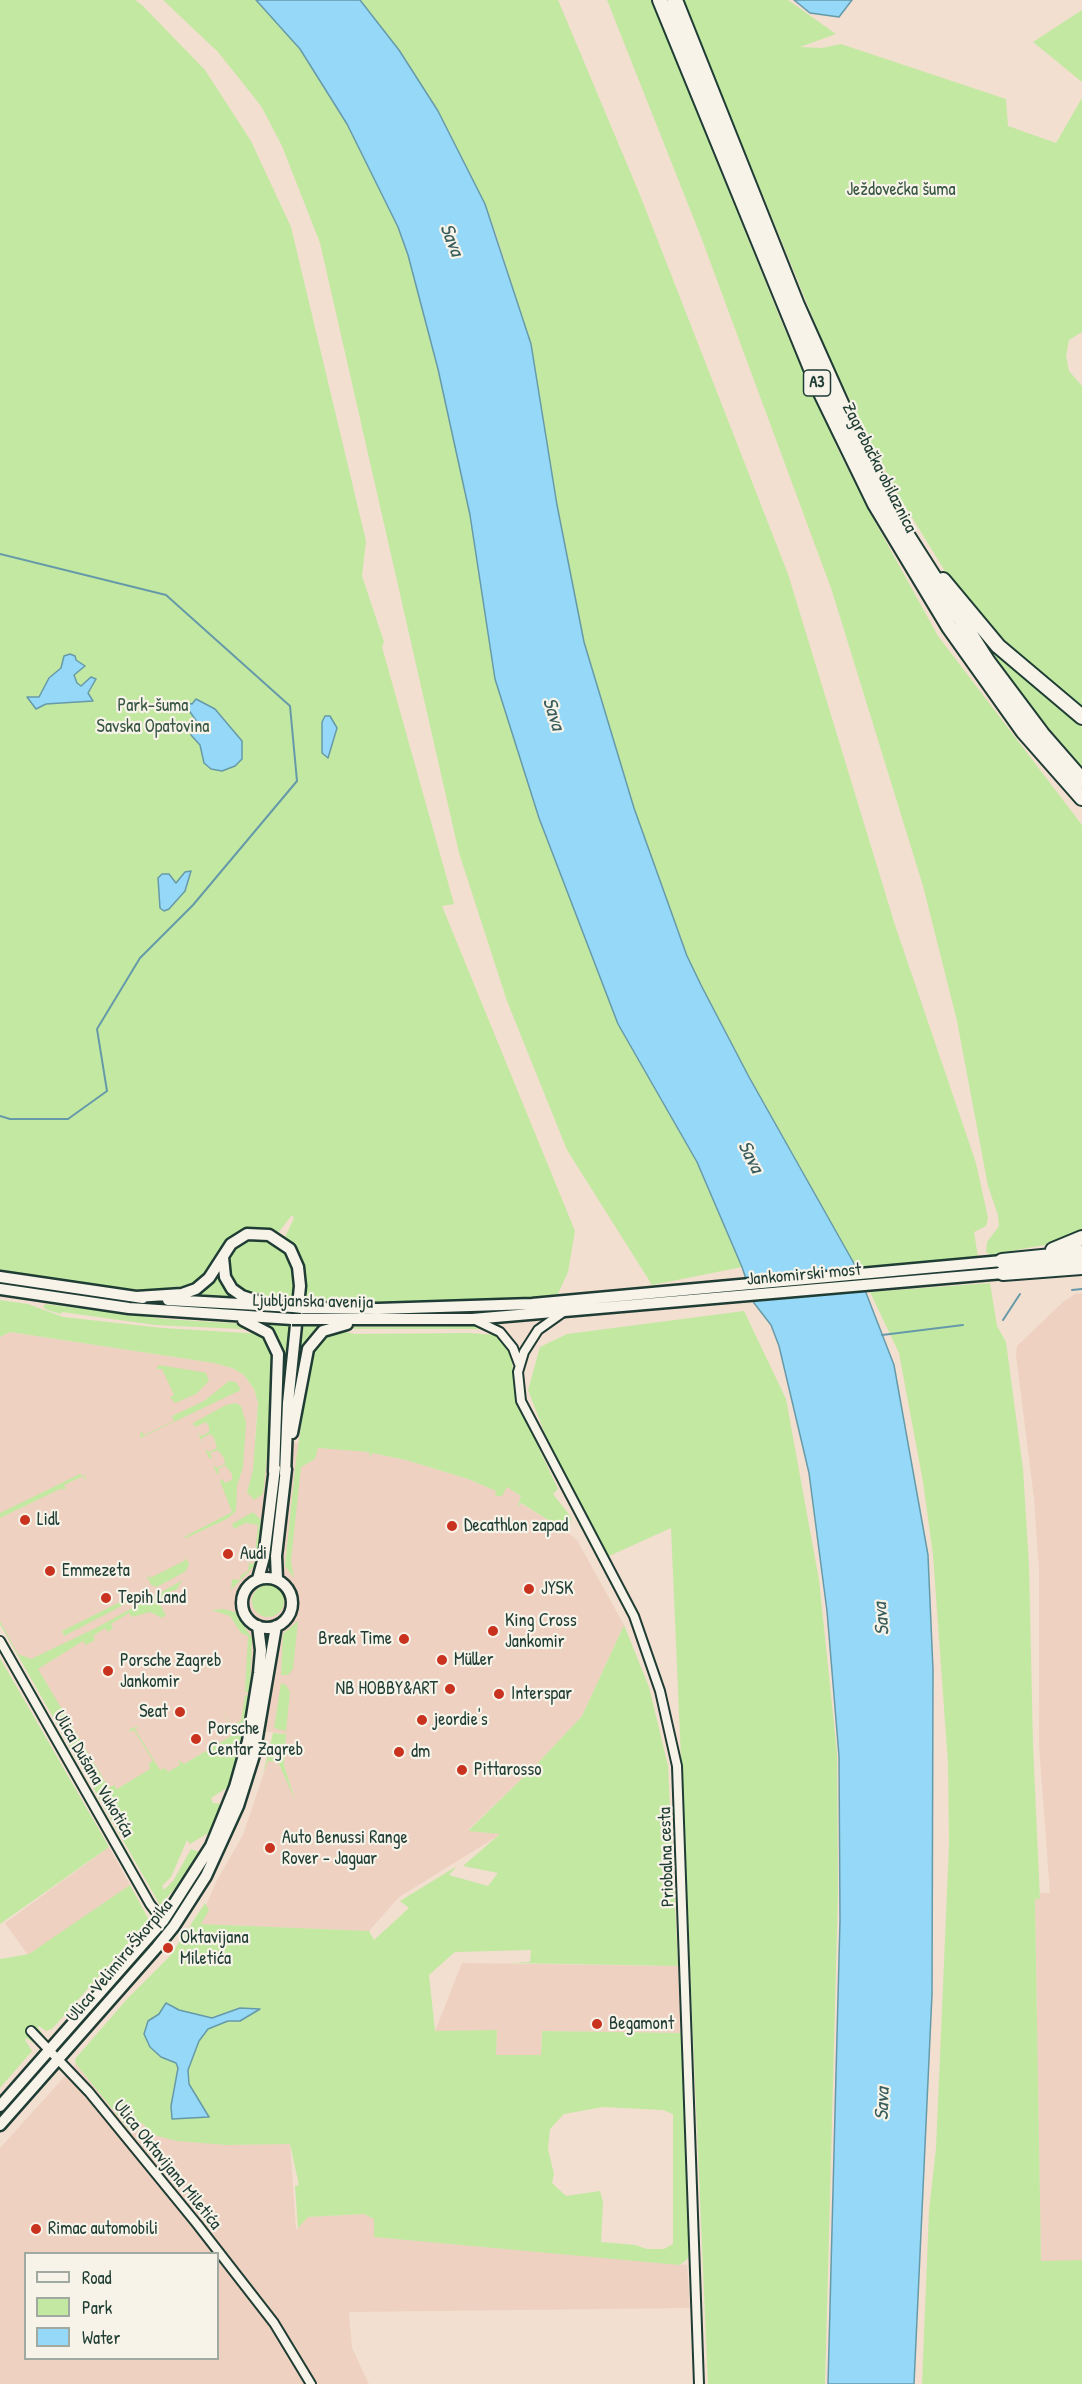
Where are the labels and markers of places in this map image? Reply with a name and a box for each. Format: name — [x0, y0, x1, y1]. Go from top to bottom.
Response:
place label: Lidl — [37, 1509, 60, 1531]
marker: Lidl — [18, 1513, 32, 1527]
place label: Decathlon zapad — [464, 1515, 568, 1537]
marker: Decathlon zapad — [445, 1519, 459, 1533]
place label: Audi — [240, 1543, 267, 1565]
marker: Audi — [221, 1547, 235, 1561]
place label: Emmezeta — [62, 1560, 130, 1582]
marker: Emmezeta — [43, 1564, 57, 1578]
place label: JYSK — [541, 1578, 573, 1600]
marker: JYSK — [522, 1582, 536, 1596]
place label: Tepih Land — [118, 1587, 186, 1609]
marker: Tepih Land — [99, 1591, 113, 1605]
place label: King Cross Jankomir — [505, 1610, 577, 1652]
marker: King Cross Jankomir — [486, 1624, 500, 1638]
place label: Break Time — [318, 1628, 392, 1650]
marker: Break Time — [397, 1632, 411, 1646]
place label: Müller — [454, 1649, 494, 1671]
place label: Porsche Zagreb Jankomir — [120, 1650, 221, 1692]
marker: Müller — [435, 1653, 449, 1667]
marker: Porsche Zagreb Jankomir — [101, 1664, 115, 1678]
place label: NB HOBBY&ART — [336, 1678, 438, 1700]
marker: NB HOBBY&ART — [443, 1682, 457, 1696]
place label: Interspar — [511, 1683, 572, 1705]
marker: Interspar — [492, 1687, 506, 1701]
place label: Seat — [139, 1701, 168, 1723]
marker: Seat — [173, 1705, 187, 1719]
place label: jeordie's — [434, 1709, 488, 1731]
marker: jeordie's — [415, 1713, 429, 1727]
place label: Porsche Centar Zagreb — [208, 1718, 303, 1760]
marker: Porsche Centar Zagreb — [189, 1732, 203, 1746]
place label: dm — [411, 1741, 430, 1763]
marker: dm — [392, 1745, 406, 1759]
place label: Pittarosso — [474, 1759, 541, 1781]
marker: Pittarosso — [455, 1763, 469, 1777]
place label: Auto Benussi Range Rover - Jaguar — [282, 1827, 408, 1870]
marker: Auto Benussi Range Rover - Jaguar — [263, 1841, 277, 1855]
place label: Oktavijana Miletića — [180, 1927, 248, 1970]
marker: Oktavijana Miletića — [161, 1941, 175, 1955]
place label: Begamont — [609, 2013, 674, 2035]
marker: Begamont — [590, 2017, 604, 2031]
place label: Rimac automobili — [48, 2218, 158, 2240]
marker: Rimac automobili — [29, 2222, 43, 2236]

